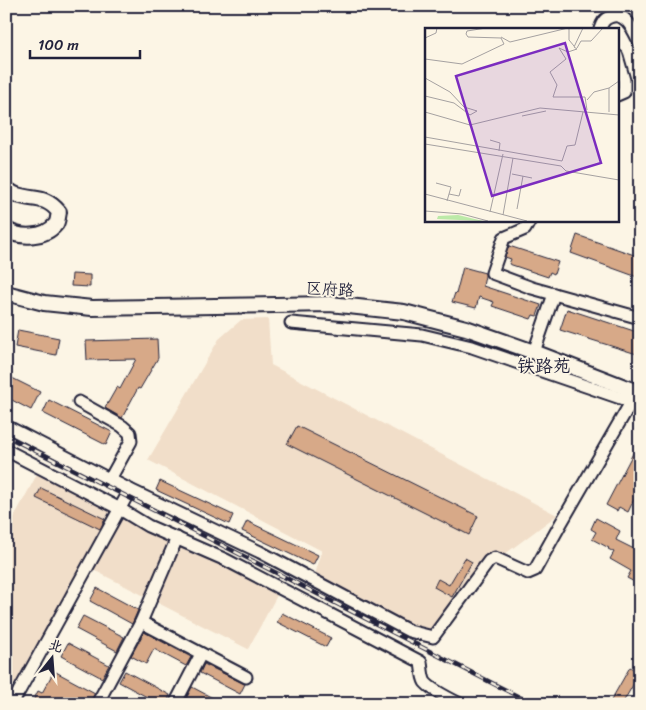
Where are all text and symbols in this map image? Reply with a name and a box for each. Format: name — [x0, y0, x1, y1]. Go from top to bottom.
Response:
scale bar — [30, 28, 140, 60]
inset map — [425, 28, 618, 221]
text: 100 m — [38, 32, 79, 58]
street label: 区府路 — [305, 273, 355, 305]
district label: 铁路苑 — [517, 350, 571, 382]
north arrow — [28, 632, 78, 682]
text: 北 — [45, 632, 66, 660]

